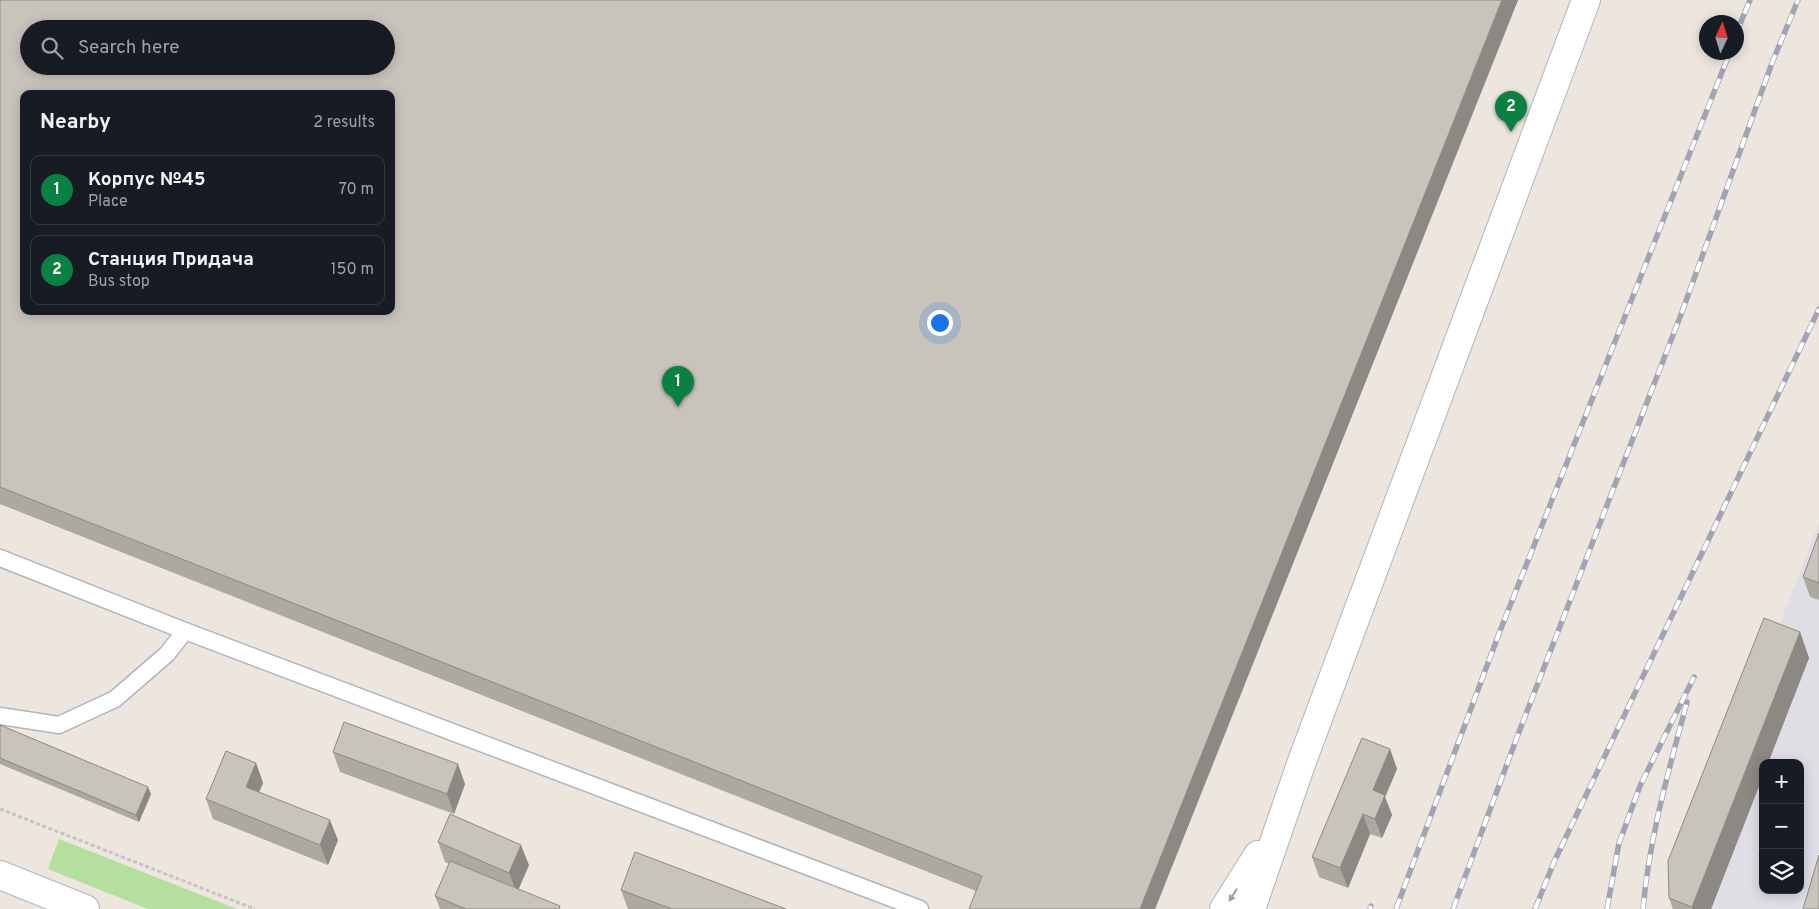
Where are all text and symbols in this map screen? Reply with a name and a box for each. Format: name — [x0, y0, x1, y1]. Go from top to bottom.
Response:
north arrow — [1699, 15, 1744, 60]
search box — [20, 20, 395, 75]
icon: search — [38, 34, 66, 62]
text: Search here — [78, 36, 180, 60]
pin: 2 — [1495, 91, 1527, 132]
text: Nearby — [40, 109, 111, 136]
text: 2 results — [313, 113, 375, 133]
text: Корпус №45 — [88, 168, 206, 192]
text: 1 — [54, 180, 60, 200]
text: 70 m — [339, 180, 374, 200]
text: Place — [88, 192, 128, 212]
text: Станция Придача — [88, 248, 254, 272]
text: 2 — [52, 260, 62, 280]
text: 150 m — [331, 260, 374, 280]
text: Bus stop — [88, 272, 150, 292]
your location — [927, 310, 953, 336]
pin: 1 — [662, 366, 694, 407]
map controls — [1759, 759, 1804, 894]
button: + — [1759, 759, 1804, 804]
button: − — [1759, 804, 1804, 849]
button: layers — [1759, 849, 1804, 894]
one-way arrow — [1228, 888, 1237, 901]

